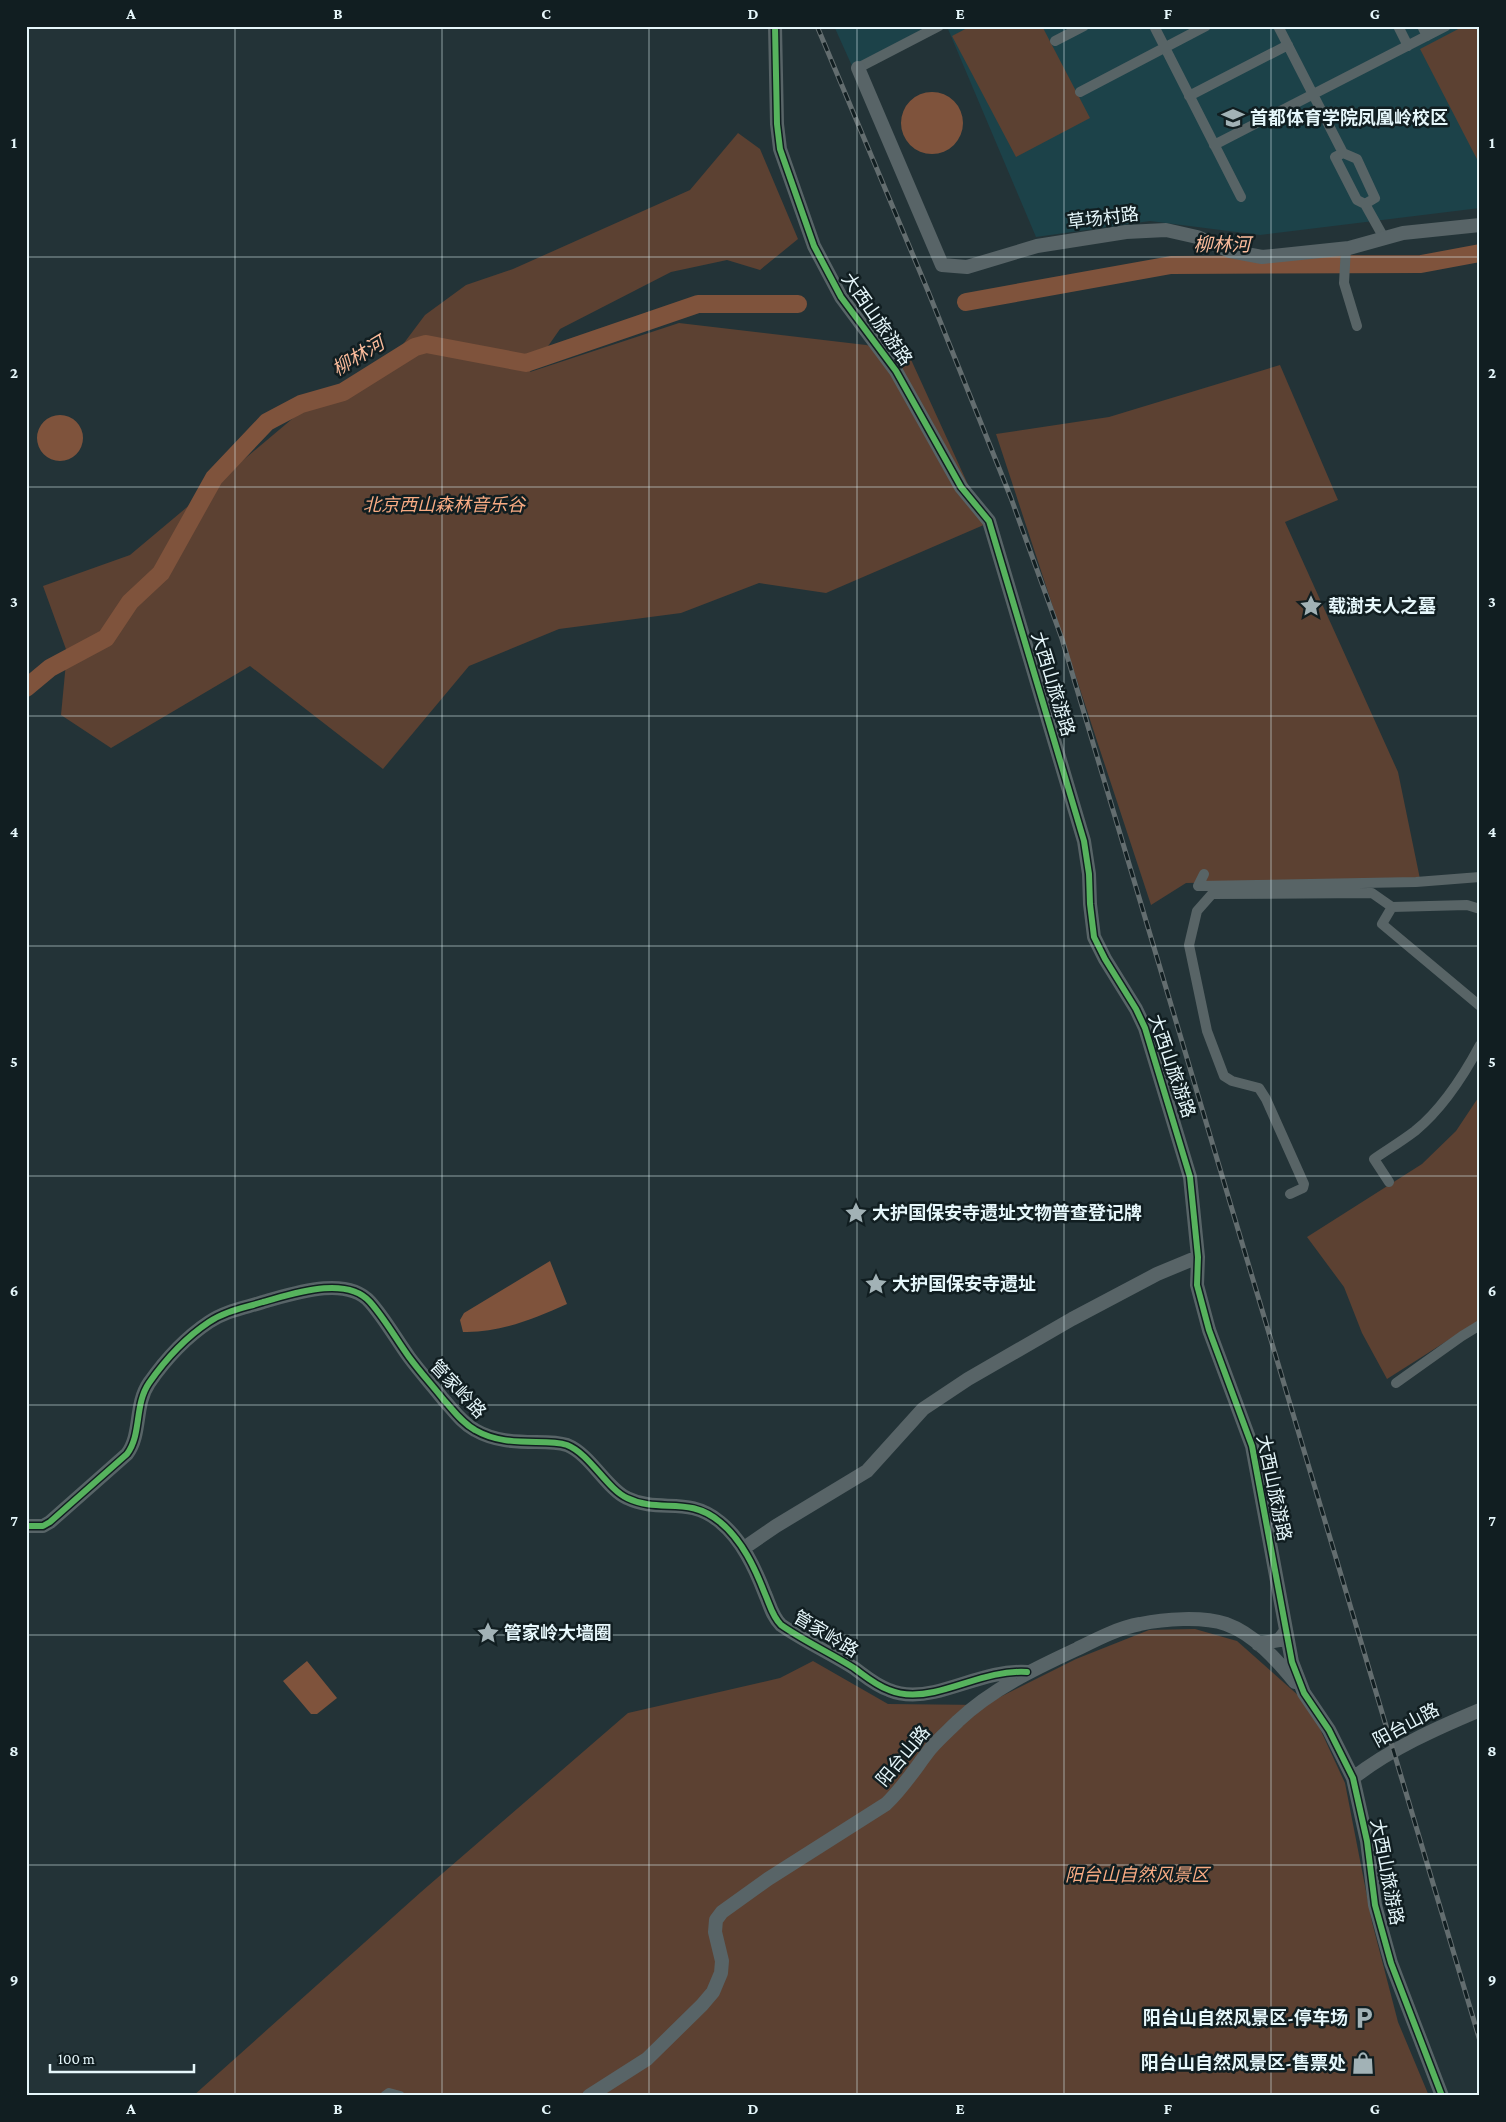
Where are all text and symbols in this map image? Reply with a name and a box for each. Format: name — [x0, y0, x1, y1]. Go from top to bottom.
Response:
text: A — [125, 5, 136, 22]
text: B — [333, 5, 343, 22]
text: C — [541, 5, 551, 22]
text: D — [747, 5, 759, 22]
text: E — [955, 5, 965, 22]
text: F — [1164, 5, 1173, 22]
text: G — [1370, 5, 1380, 22]
school or university icon: 首都体育学院凤凰岭校区 — [1220, 105, 1246, 131]
place label: 首都体育学院凤凰岭校区 — [1250, 108, 1448, 128]
text: 1 — [11, 134, 17, 151]
text: 1 — [1489, 134, 1495, 151]
street label: 草场村路 — [1066, 204, 1140, 232]
water label: 柳林河 — [1193, 234, 1254, 255]
street label: 大西山旅游路 — [838, 269, 916, 369]
water label: 柳林河 — [328, 330, 391, 380]
text: 2 — [10, 364, 18, 381]
text: 2 — [1488, 364, 1496, 381]
park label: 北京西山森林音乐谷 — [363, 495, 527, 515]
text: 3 — [10, 593, 18, 610]
place icon: 载澍夫人之墓 — [1298, 593, 1324, 619]
text: 3 — [1488, 593, 1496, 610]
place label: 载澍夫人之墓 — [1328, 596, 1436, 616]
street label: 大西山旅游路 — [1028, 629, 1078, 739]
text: 4 — [10, 823, 19, 840]
text: 4 — [1488, 823, 1497, 840]
street label: 大西山旅游路 — [1145, 1012, 1199, 1120]
text: 5 — [10, 1053, 18, 1070]
text: 5 — [1488, 1053, 1496, 1070]
place icon: 大护国保安寺遗址文物普查登记牌 — [843, 1200, 869, 1226]
place label: 大护国保安寺遗址文物普查登记牌 — [872, 1203, 1142, 1223]
place icon: 大护国保安寺遗址 — [863, 1271, 889, 1297]
place label: 大护国保安寺遗址 — [892, 1274, 1036, 1294]
text: 6 — [10, 1282, 18, 1299]
text: 6 — [1488, 1282, 1496, 1299]
street label: 管家岭路 — [426, 1356, 490, 1422]
street label: 大西山旅游路 — [1253, 1433, 1295, 1543]
text: 7 — [10, 1512, 18, 1529]
text: 7 — [1488, 1512, 1496, 1529]
street label: 管家岭路 — [790, 1607, 862, 1661]
place icon: 管家岭大墙圈 — [475, 1620, 501, 1646]
place label: 管家岭大墙圈 — [504, 1623, 612, 1643]
street label: 阳台山路 — [1370, 1699, 1442, 1751]
street label: 阳台山路 — [872, 1722, 934, 1790]
text: 8 — [9, 1742, 19, 1759]
text: 8 — [1487, 1742, 1497, 1759]
street label: 大西山旅游路 — [1367, 1817, 1407, 1927]
park label: 阳台山自然风景区 — [1065, 1865, 1212, 1885]
text: 9 — [10, 1971, 18, 1988]
text: 9 — [1488, 1971, 1496, 1988]
parking icon: 阳台山自然风景区-停车场 — [1351, 2005, 1377, 2031]
place label: 阳台山自然风景区-停车场 — [1143, 2008, 1348, 2028]
scale bar — [50, 2042, 194, 2074]
shop icon: 阳台山自然风景区-售票处 — [1350, 2050, 1376, 2076]
text: 100 m — [58, 2051, 95, 2067]
place label: 阳台山自然风景区-售票处 — [1141, 2053, 1346, 2073]
text: A — [125, 2100, 136, 2117]
text: B — [333, 2100, 343, 2117]
text: C — [541, 2100, 551, 2117]
text: D — [747, 2100, 759, 2117]
text: E — [955, 2100, 965, 2117]
text: F — [1164, 2100, 1173, 2117]
text: G — [1370, 2100, 1380, 2117]

